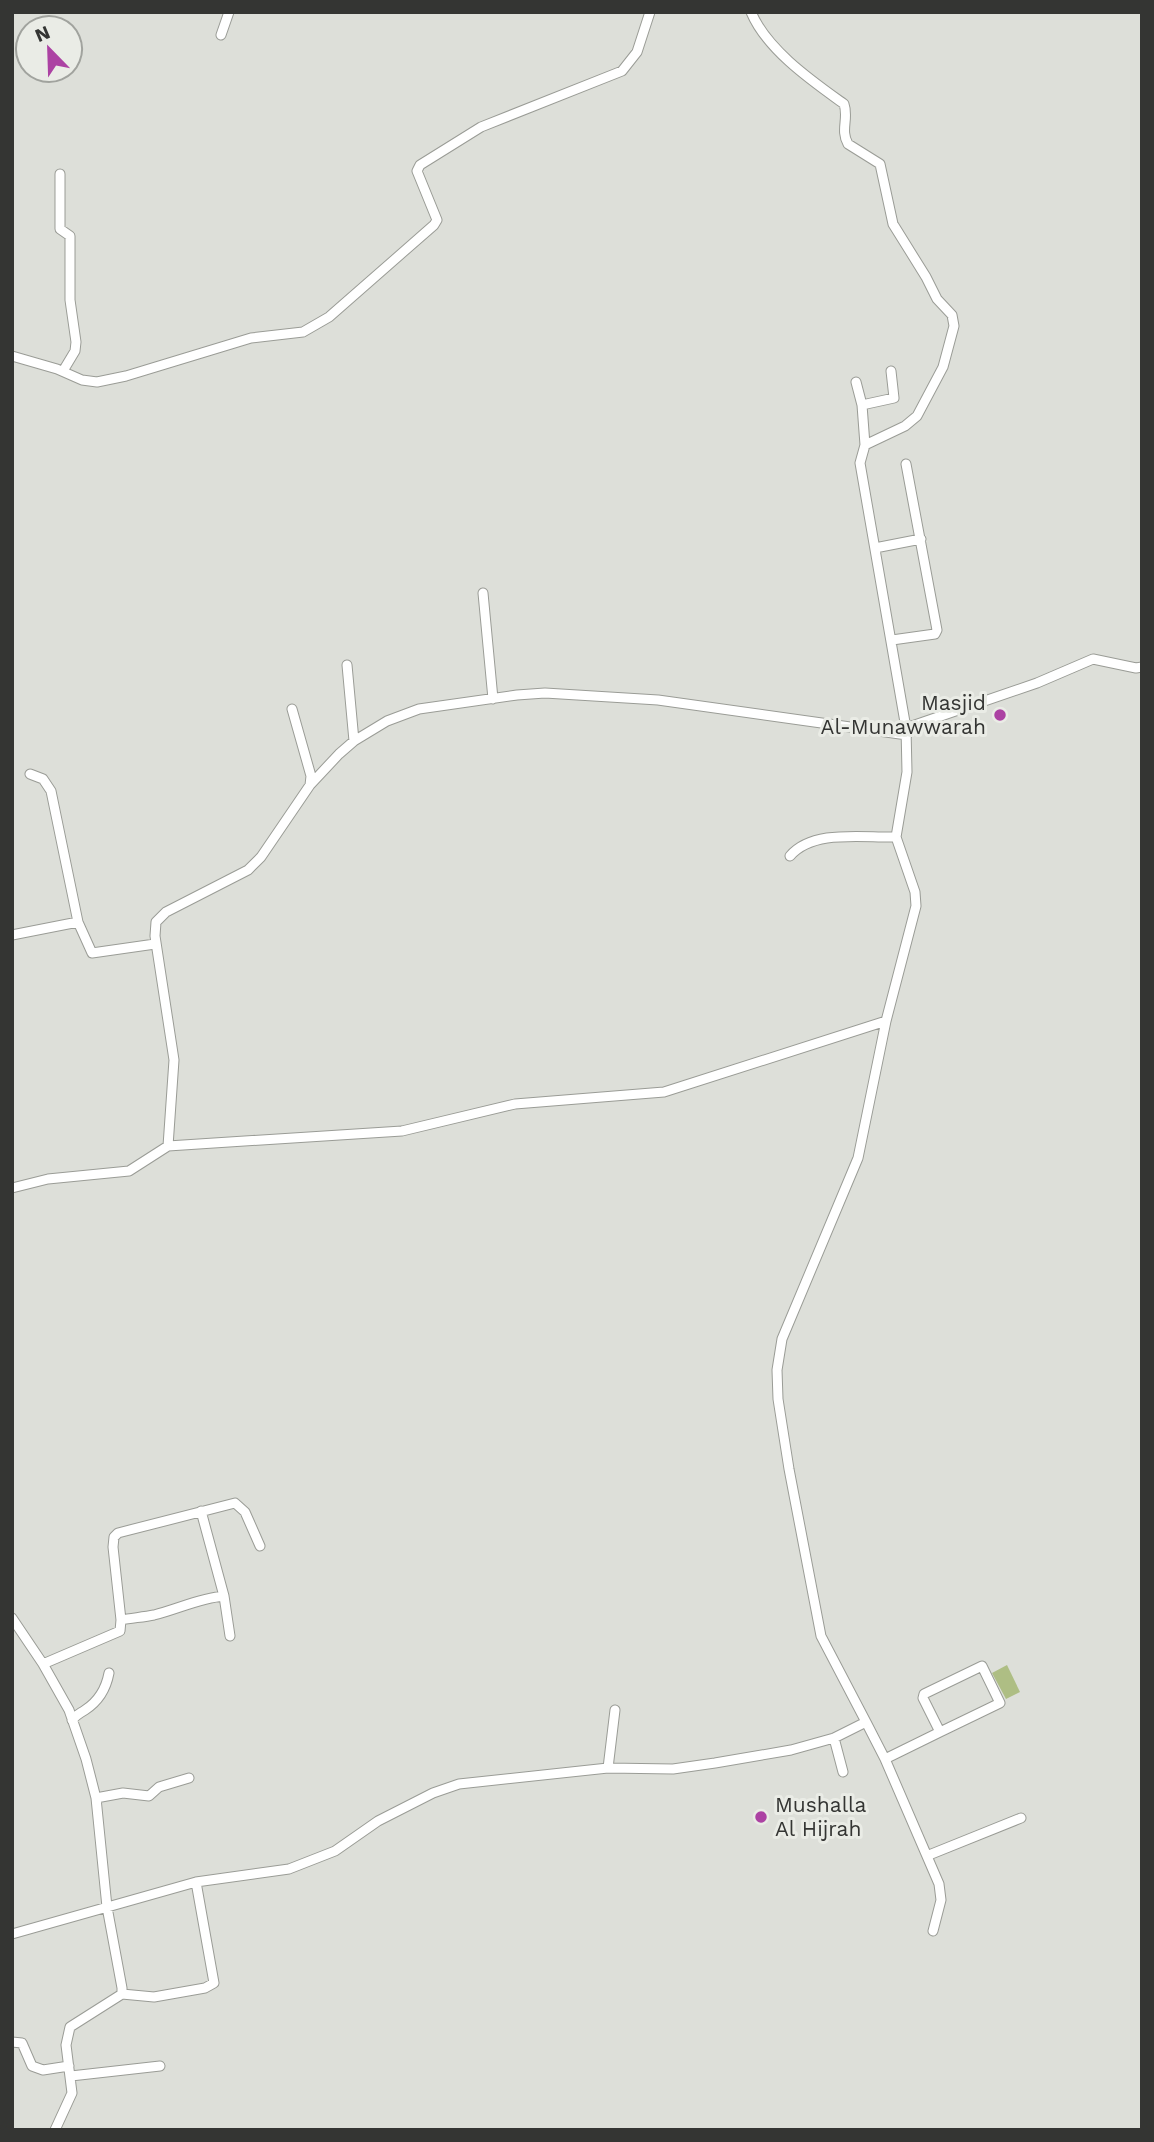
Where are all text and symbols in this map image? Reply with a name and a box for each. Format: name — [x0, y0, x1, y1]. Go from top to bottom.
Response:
north arrow — [14, 14, 84, 84]
text: N — [32, 20, 54, 47]
place label: Masjid Al-Munawwarah — [821, 690, 986, 739]
marker: Masjid Al-Munawwarah — [992, 707, 1008, 723]
place label: Mushalla Al Hijrah — [775, 1792, 867, 1841]
marker: Mushalla Al Hijrah — [753, 1809, 769, 1825]

